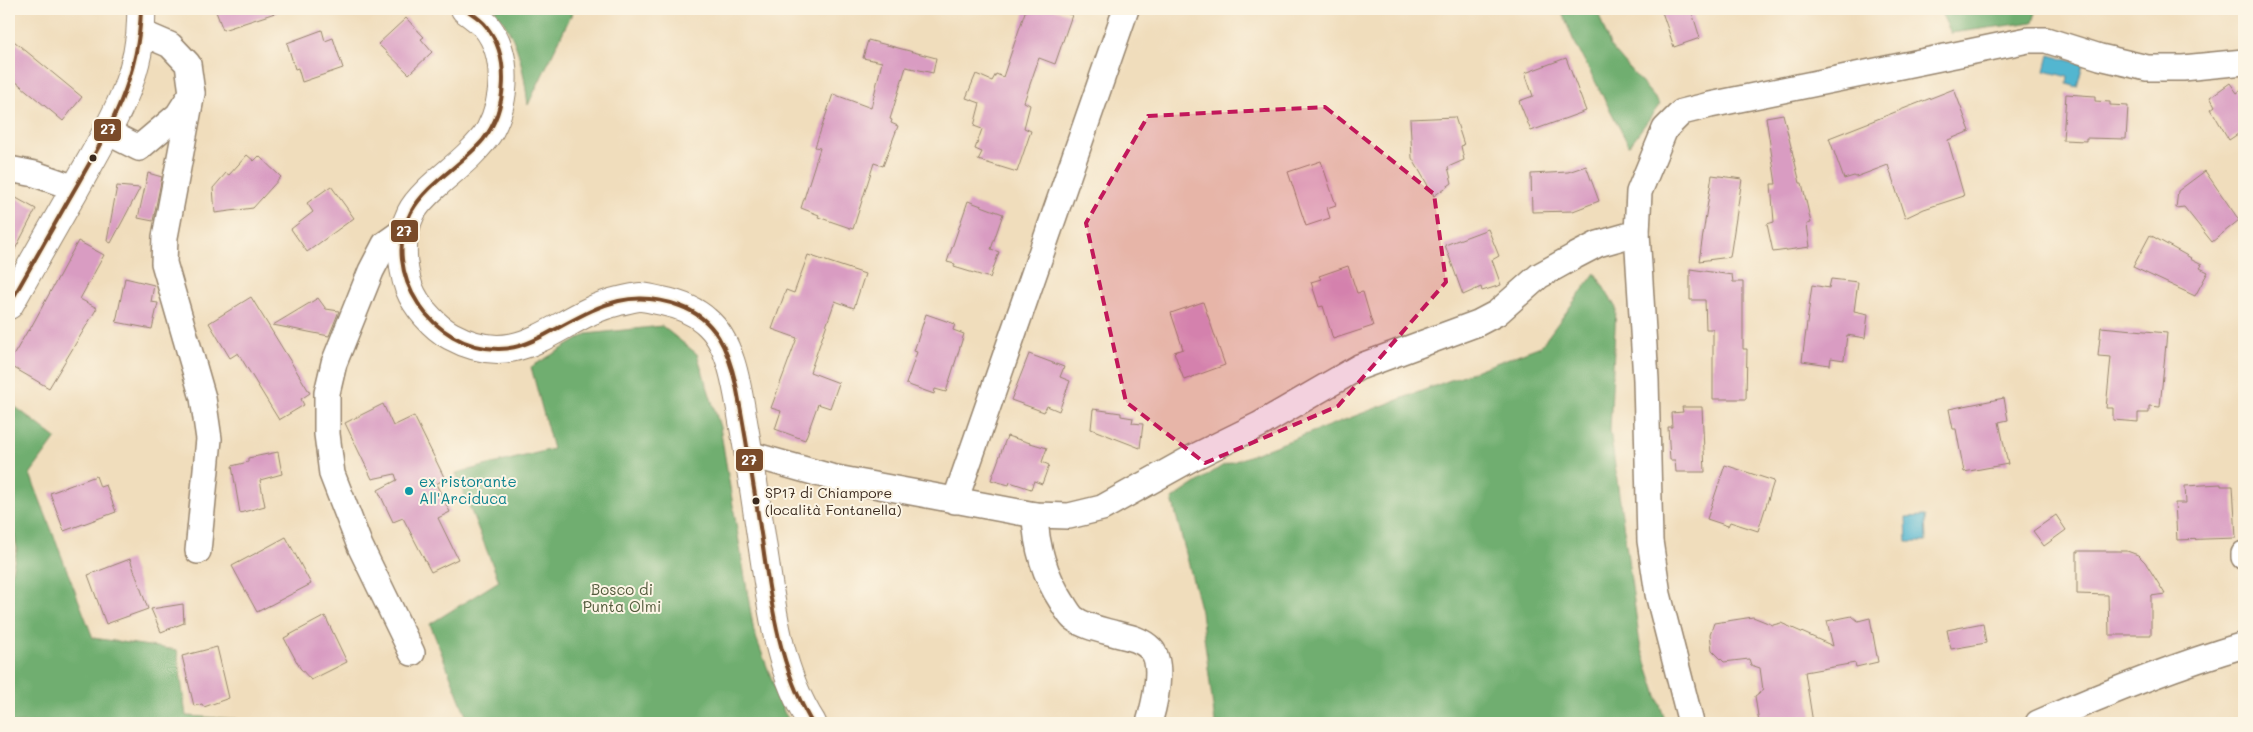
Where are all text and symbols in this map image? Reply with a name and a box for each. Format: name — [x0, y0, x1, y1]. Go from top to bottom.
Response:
line badge: 27 — [93, 118, 122, 142]
text: 27 — [100, 119, 116, 138]
unlabelled marker — [88, 153, 98, 163]
line badge: 27 — [390, 219, 419, 243]
text: 27 — [396, 221, 412, 240]
line badge: 27 — [735, 448, 764, 472]
text: 27 — [741, 450, 757, 469]
place label: ex ristorante All'Arciduca — [419, 471, 517, 508]
place label: SP17 di Chiampore (località Fontanella) — [765, 483, 902, 519]
marker: ex ristorante All'Arciduca — [403, 485, 415, 497]
marker: SP17 di Chiampore (località Fontanella) — [751, 496, 761, 506]
park label: Bosco di Punta Olmi — [583, 579, 661, 616]

